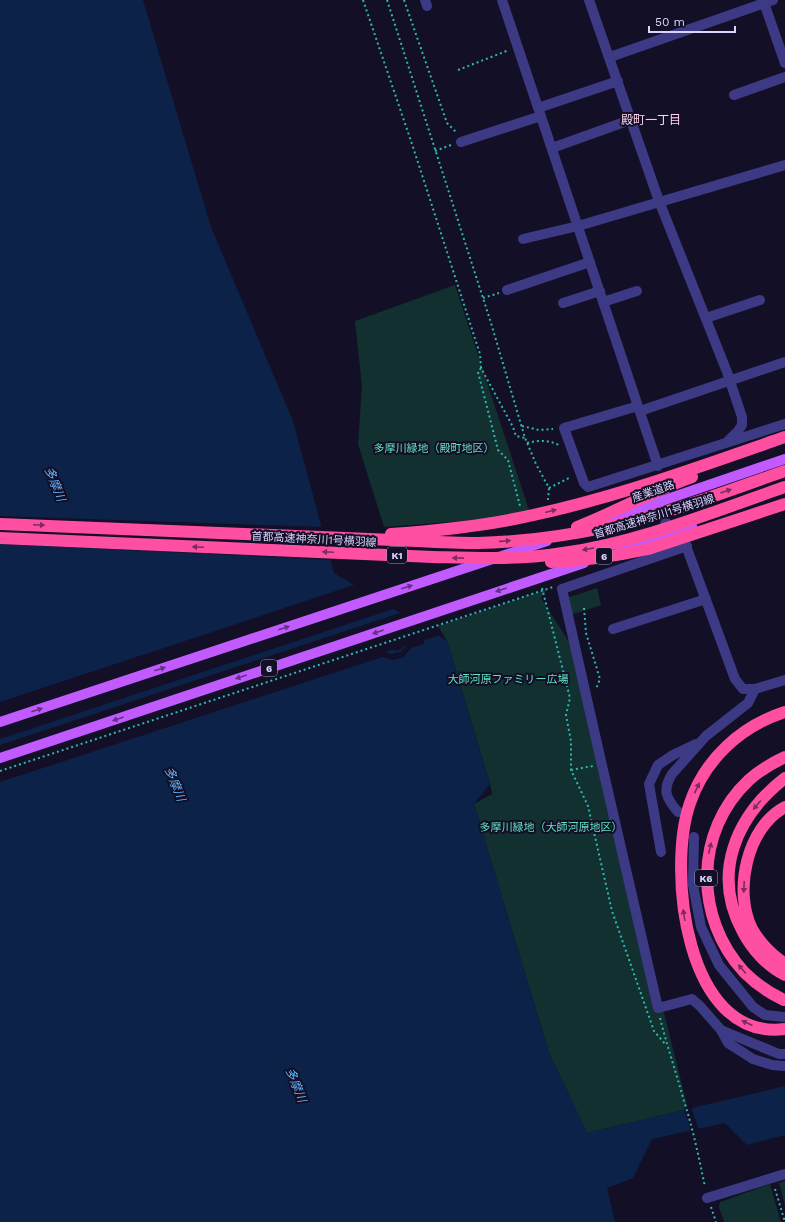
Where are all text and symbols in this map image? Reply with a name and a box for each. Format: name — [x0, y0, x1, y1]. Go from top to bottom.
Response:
scale bar — [649, 8, 735, 34]
text: 50 m — [655, 15, 685, 29]
district label: 殿町一丁目 — [621, 113, 681, 127]
park label: 多摩川緑地（殿町地区） — [374, 442, 495, 455]
water label: 多摩川 — [42, 465, 69, 505]
street label: 産業道路 — [630, 478, 676, 505]
one-way arrow — [721, 488, 733, 494]
street label: 首都高速神奈川1号横羽線 — [592, 492, 716, 541]
one-way arrow — [546, 508, 558, 514]
one-way arrow — [33, 522, 45, 529]
street label: 首都高速神奈川1号横羽線 — [251, 530, 377, 549]
one-way arrow — [499, 538, 511, 545]
one-way arrow — [192, 543, 204, 550]
one-way arrow — [581, 546, 594, 552]
road number: K1 — [387, 547, 407, 563]
road number: 6 — [596, 548, 612, 564]
one-way arrow — [322, 549, 334, 556]
one-way arrow — [452, 554, 464, 561]
one-way arrow — [402, 584, 414, 590]
one-way arrow — [495, 588, 507, 594]
one-way arrow — [278, 625, 290, 631]
one-way arrow — [371, 629, 383, 635]
road number: 6 — [261, 660, 277, 676]
one-way arrow — [155, 666, 167, 672]
park label: 大師河原ファミリー広場 — [448, 673, 569, 686]
one-way arrow — [235, 675, 247, 681]
one-way arrow — [31, 707, 43, 713]
one-way arrow — [112, 716, 124, 722]
water label: 多摩川 — [162, 765, 189, 805]
one-way arrow — [694, 782, 700, 793]
one-way arrow — [752, 799, 761, 810]
park label: 多摩川緑地（大師河原地区） — [480, 821, 623, 834]
one-way arrow — [708, 842, 714, 854]
road number: K6 — [695, 870, 717, 886]
one-way arrow — [741, 881, 747, 894]
one-way arrow — [681, 909, 687, 921]
one-way arrow — [737, 963, 746, 974]
one-way arrow — [741, 1020, 753, 1026]
water label: 多摩川 — [283, 1066, 310, 1106]

